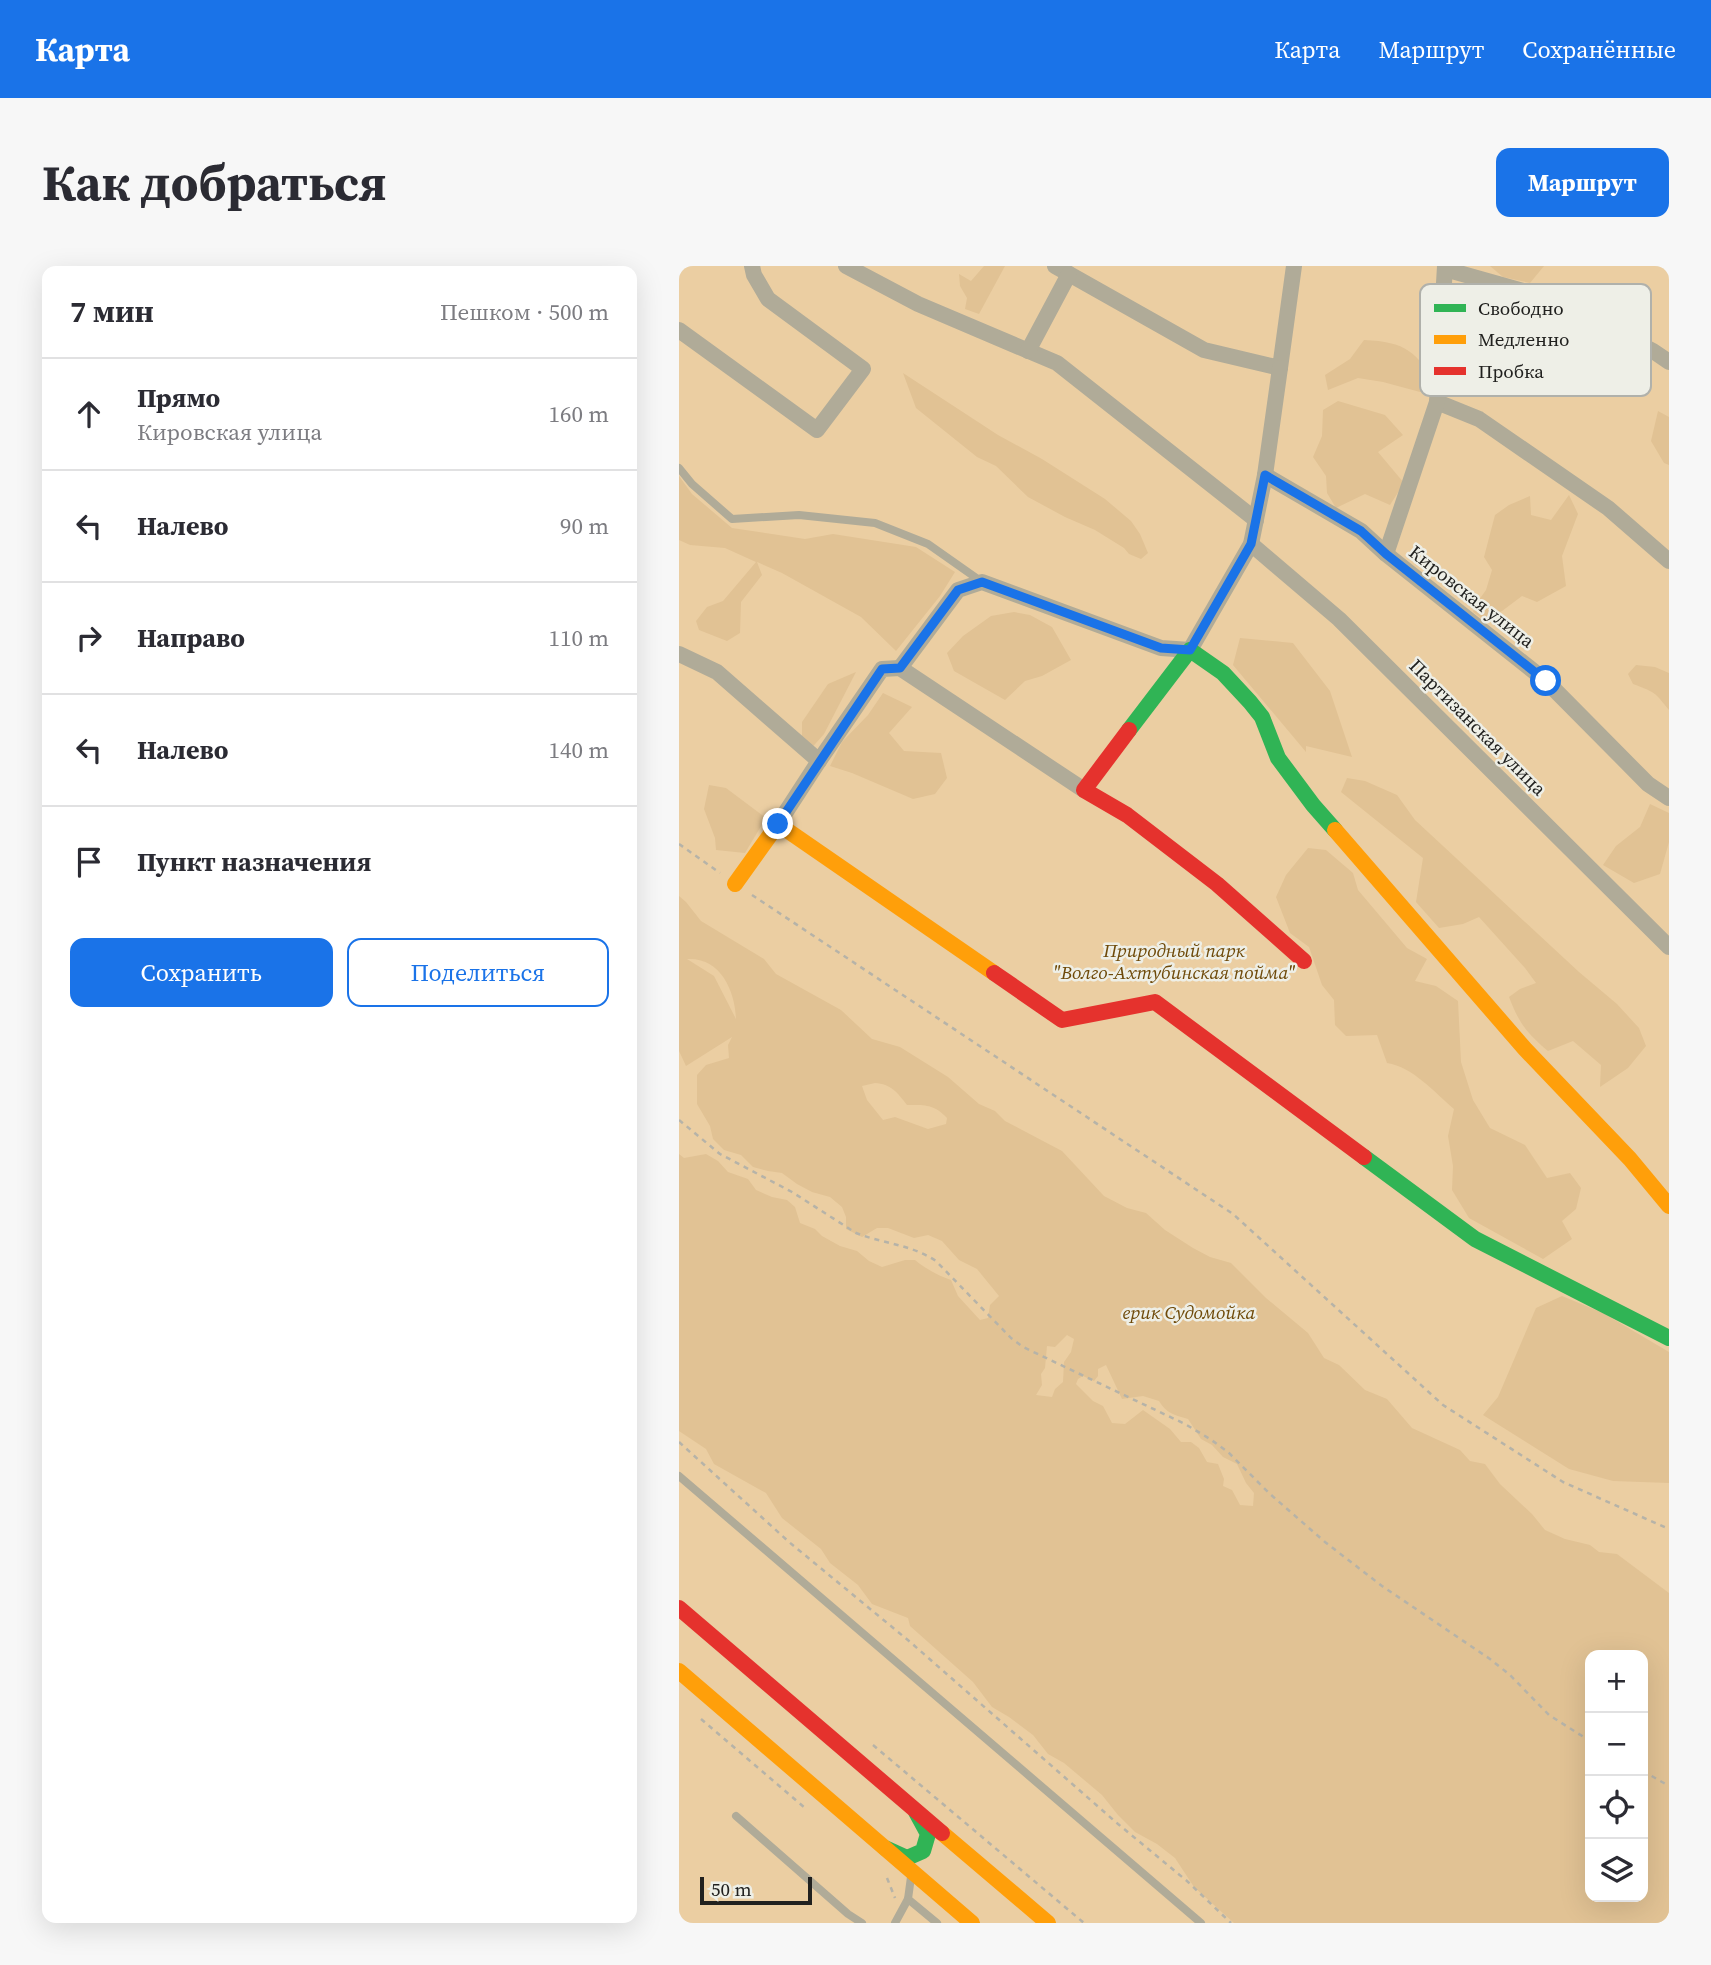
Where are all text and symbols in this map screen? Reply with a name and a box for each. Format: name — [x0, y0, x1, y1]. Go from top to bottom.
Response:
text: Карта — [35, 27, 130, 72]
text: Карта — [1274, 33, 1340, 66]
text: Маршрут — [1378, 33, 1484, 66]
text: Сохранённые — [1522, 33, 1676, 66]
button: Маршрут — [1496, 148, 1669, 217]
text: Как добраться — [42, 149, 387, 216]
legend — [1420, 284, 1651, 396]
text: 7 мин — [70, 291, 154, 332]
text: Свободно — [1478, 295, 1564, 321]
text: Пешком · 500 m — [440, 296, 609, 328]
text: Медленно — [1478, 326, 1569, 352]
text: Пробка — [1478, 358, 1544, 384]
text: Прямо — [137, 380, 220, 416]
icon: ahead — [70, 395, 108, 433]
text: 160 m — [548, 398, 609, 430]
text: Кировская улица — [137, 416, 322, 448]
icon: left — [70, 507, 108, 545]
text: Налево — [137, 508, 228, 544]
text: 90 m — [560, 510, 609, 542]
street label: Кировская улица — [1404, 539, 1541, 654]
icon: right — [70, 619, 108, 657]
text: Направо — [137, 620, 245, 656]
text: 110 m — [548, 622, 609, 654]
street label: Партизанская улица — [1404, 653, 1552, 801]
route start — [1530, 665, 1561, 696]
icon: left — [70, 731, 108, 769]
text: Налево — [137, 732, 228, 768]
text: 140 m — [548, 734, 609, 766]
route end — [762, 808, 793, 839]
icon: arrive — [70, 843, 108, 881]
text: Пункт назначения — [137, 844, 371, 880]
park label: Природный парк "Волго-Ахтубинская пойма" — [1053, 937, 1295, 985]
button: Сохранить — [70, 938, 333, 1007]
button: Поделиться — [347, 938, 609, 1007]
park label: ерик Судомойка — [1123, 1299, 1256, 1325]
map controls — [1585, 1650, 1648, 1902]
button: + — [1585, 1650, 1648, 1713]
button: − — [1585, 1713, 1648, 1776]
button: locate — [1585, 1776, 1648, 1839]
button: layers — [1585, 1839, 1648, 1902]
scale bar — [700, 1874, 812, 1906]
text: 50 m — [711, 1876, 752, 1902]

